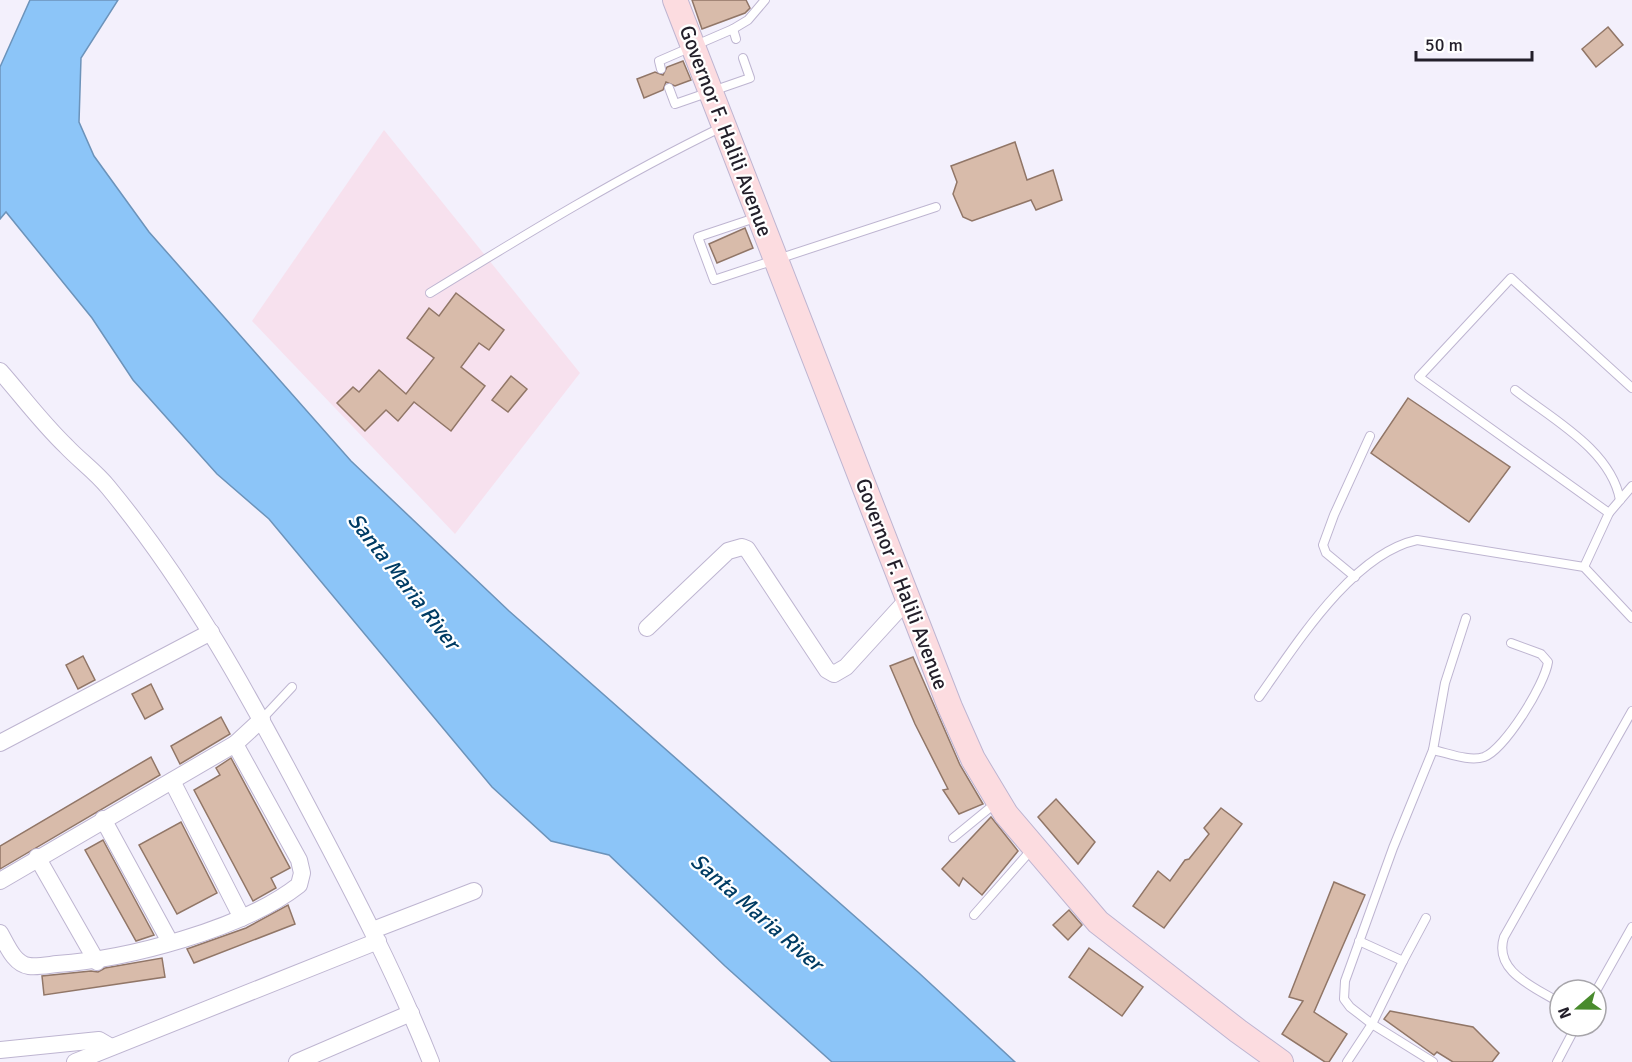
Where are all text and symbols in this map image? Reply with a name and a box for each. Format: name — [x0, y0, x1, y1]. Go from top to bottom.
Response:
street label: Governor F. Halili Avenue — [674, 22, 778, 240]
scale bar — [1416, 24, 1532, 62]
text: 50 m — [1425, 34, 1463, 56]
street label: Governor F. Halili Avenue — [850, 475, 954, 693]
water label: Santa Maria River — [342, 507, 468, 657]
water label: Santa Maria River — [685, 847, 831, 979]
north arrow — [1548, 978, 1608, 1038]
text: N — [1554, 1004, 1576, 1021]

